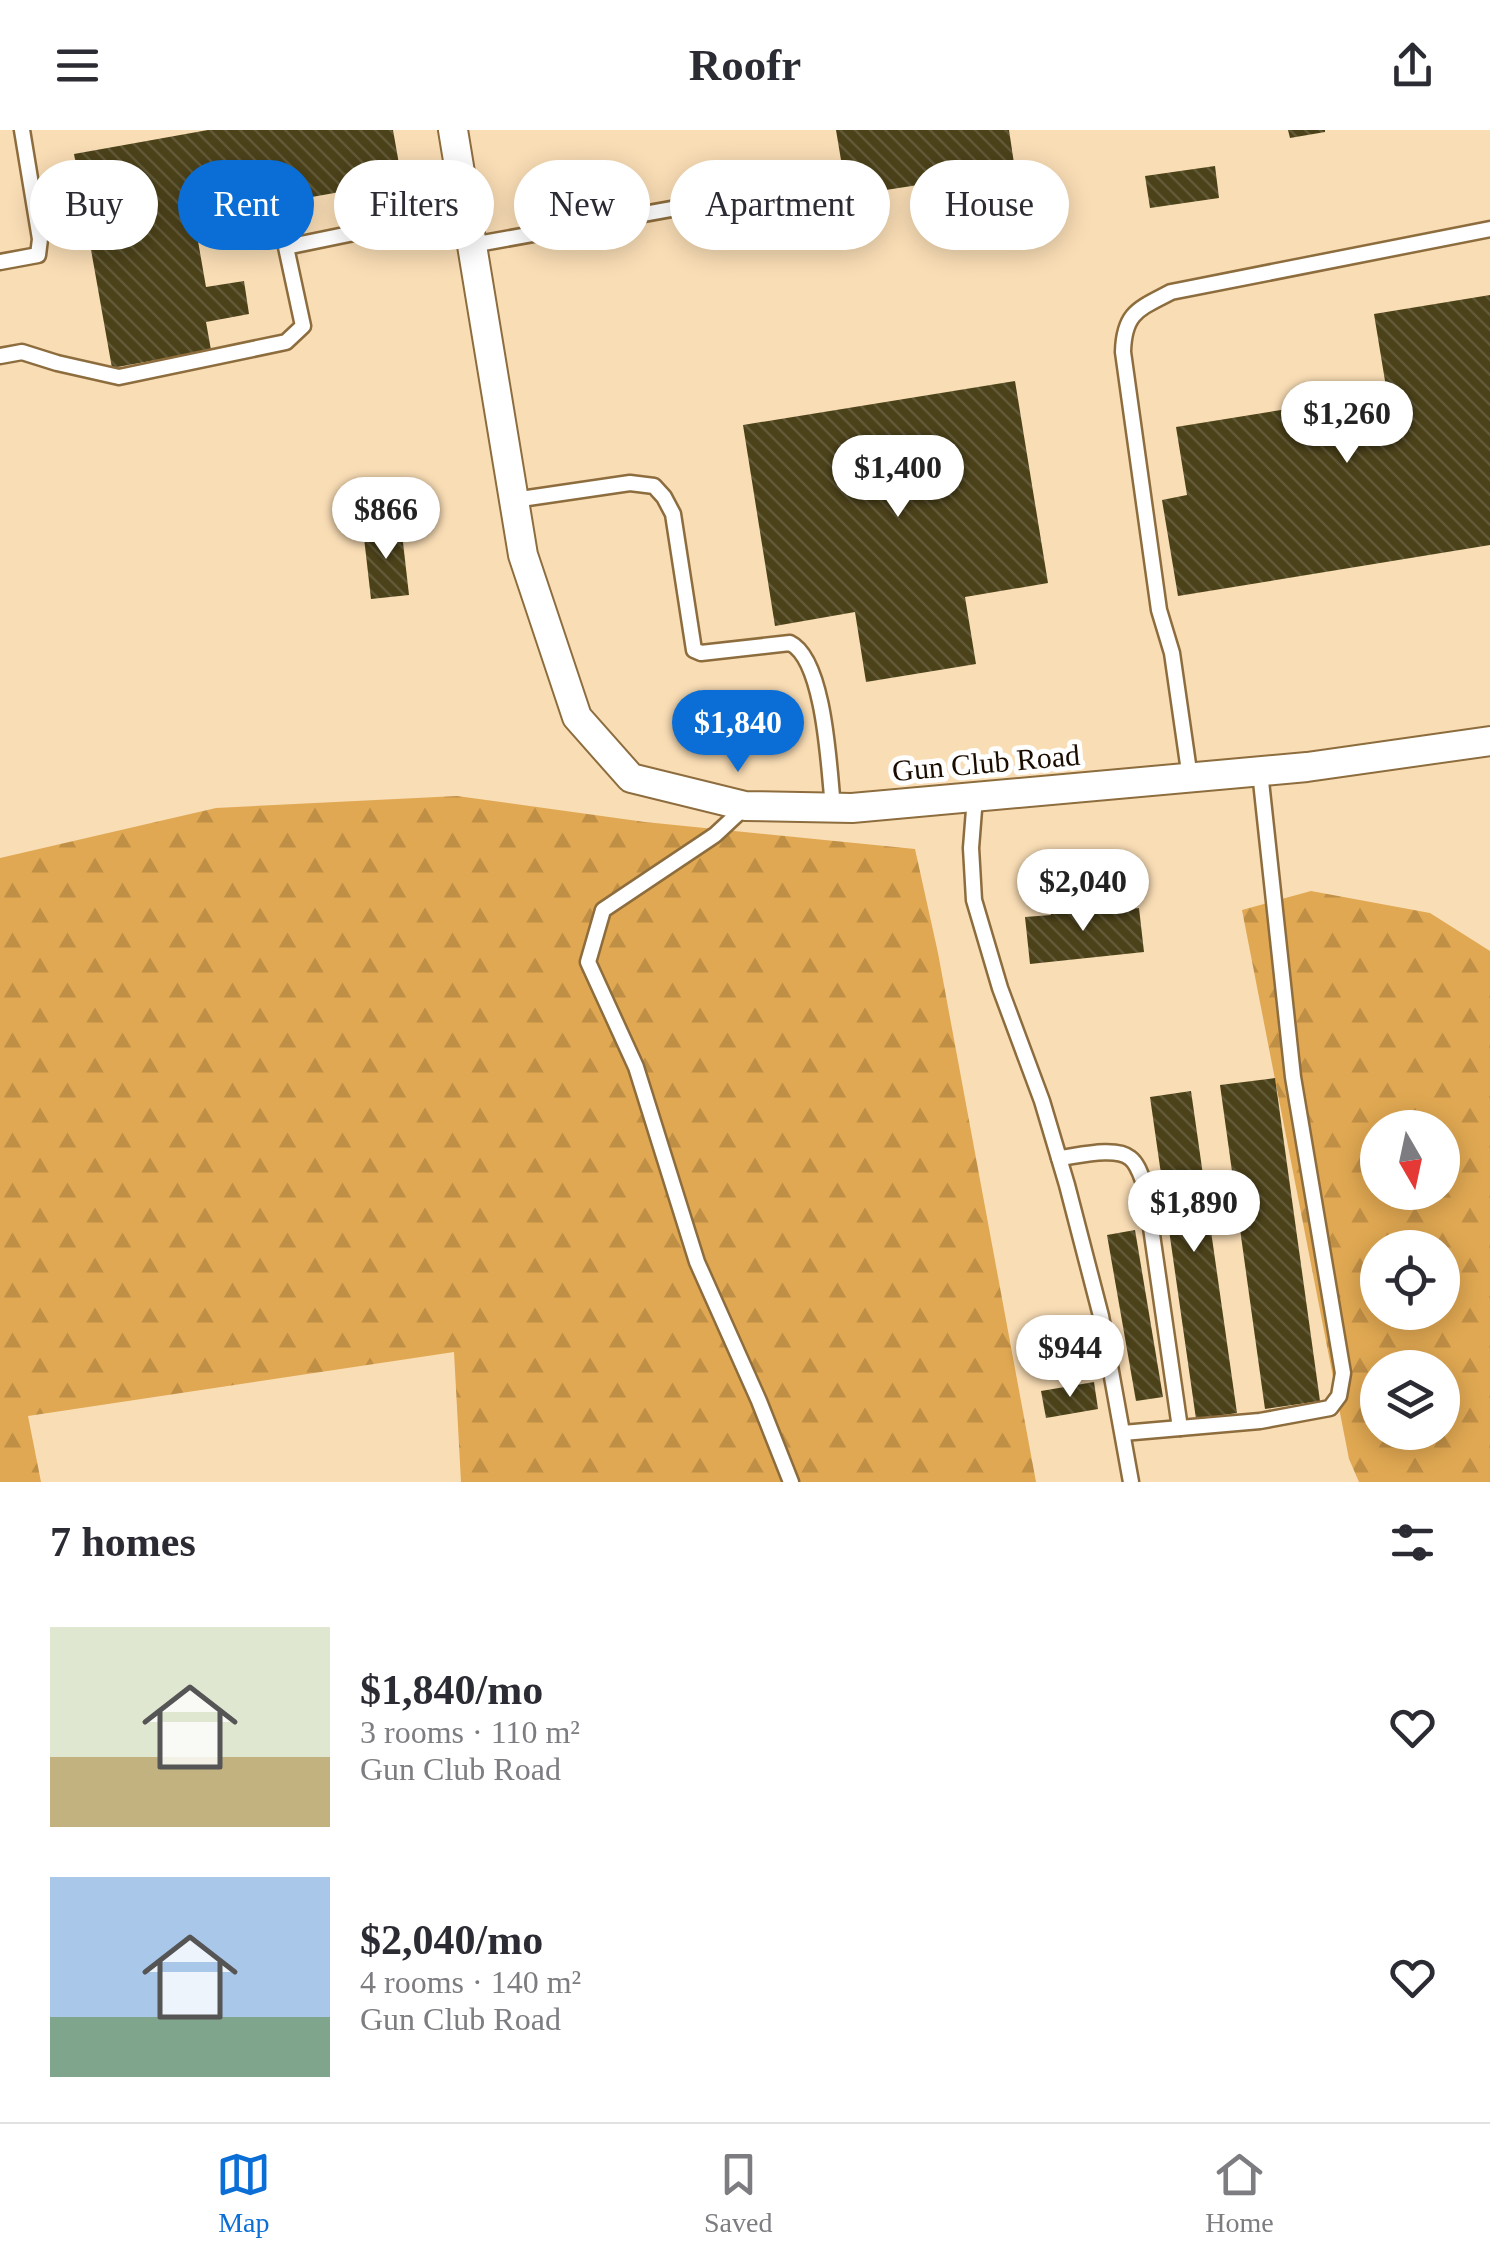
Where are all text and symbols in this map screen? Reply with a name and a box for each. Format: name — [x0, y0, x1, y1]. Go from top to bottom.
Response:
icon: menu — [50, 38, 105, 93]
icon: share — [1385, 38, 1440, 93]
text: Roofr — [689, 40, 801, 90]
chip: Buy — [30, 160, 158, 250]
chip: Rent — [178, 160, 314, 250]
chip: Filters — [334, 160, 494, 250]
chip: New — [514, 160, 650, 250]
chip: Apartment — [670, 160, 890, 250]
chip: House — [910, 160, 1069, 250]
pin: $1,260 — [1266, 381, 1428, 466]
text: $1,260 — [1303, 395, 1391, 431]
pin: $1,400 — [817, 435, 979, 520]
text: $1,400 — [854, 449, 942, 485]
pin: $866 — [327, 477, 445, 562]
text: $866 — [354, 491, 418, 527]
pin: $1,840 — [657, 690, 819, 775]
text: $1,840 — [694, 704, 782, 740]
street label: Gun Club Road — [891, 738, 1081, 787]
pin: $2,040 — [1002, 849, 1164, 934]
text: $2,040 — [1039, 863, 1127, 899]
north arrow — [1360, 1110, 1460, 1210]
map controls — [1360, 1110, 1460, 1450]
pin: $1,890 — [1113, 1170, 1275, 1255]
text: $1,890 — [1150, 1184, 1238, 1220]
button: locate — [1360, 1230, 1460, 1330]
pin: $944 — [1011, 1315, 1129, 1400]
text: $944 — [1038, 1329, 1102, 1365]
button: layers — [1360, 1350, 1460, 1450]
icon: filters — [1385, 1515, 1440, 1570]
text: 7 homes — [50, 1519, 196, 1565]
icon: home — [130, 1667, 250, 1787]
text: $1,840/mo — [360, 1667, 543, 1713]
icon: heart — [1385, 1700, 1440, 1755]
text: 3 rooms · 110 m² — [360, 1714, 580, 1750]
text: Gun Club Road — [360, 1751, 561, 1787]
icon: home — [130, 1917, 250, 2037]
text: $2,040/mo — [360, 1917, 543, 1963]
icon: heart — [1385, 1950, 1440, 2005]
text: 4 rooms · 140 m² — [360, 1964, 581, 2000]
text: Gun Club Road — [360, 2001, 561, 2037]
tab: Map — [216, 2147, 271, 2239]
tab: Saved — [704, 2147, 772, 2239]
tab: Home — [1205, 2147, 1274, 2239]

